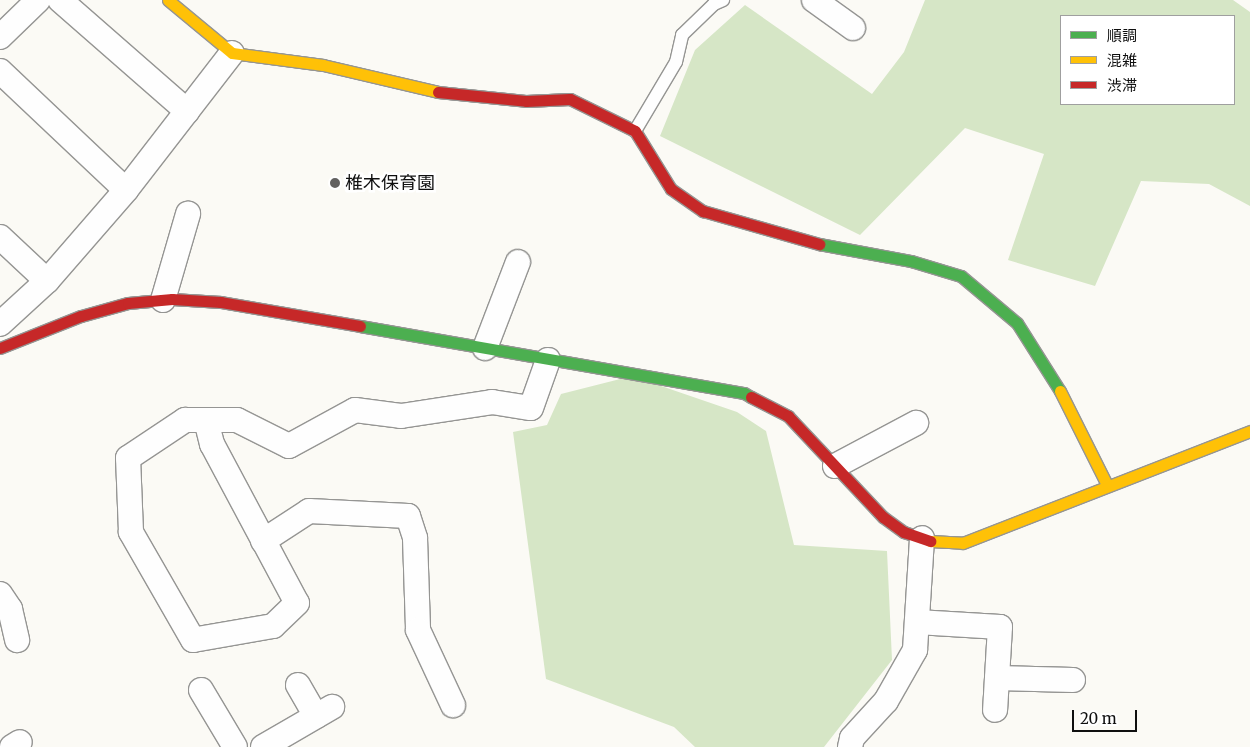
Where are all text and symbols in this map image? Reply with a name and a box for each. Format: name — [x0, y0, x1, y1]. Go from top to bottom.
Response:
legend — [1060, 15, 1235, 105]
text: 順調 — [1107, 26, 1137, 45]
text: 混雑 — [1107, 51, 1137, 70]
text: 渋滞 — [1107, 76, 1137, 95]
place label: 椎木保育園 — [345, 172, 435, 194]
marker: 椎木保育園 — [329, 177, 341, 189]
scale bar — [1075, 700, 1140, 732]
text: 20 m — [1080, 709, 1117, 728]

